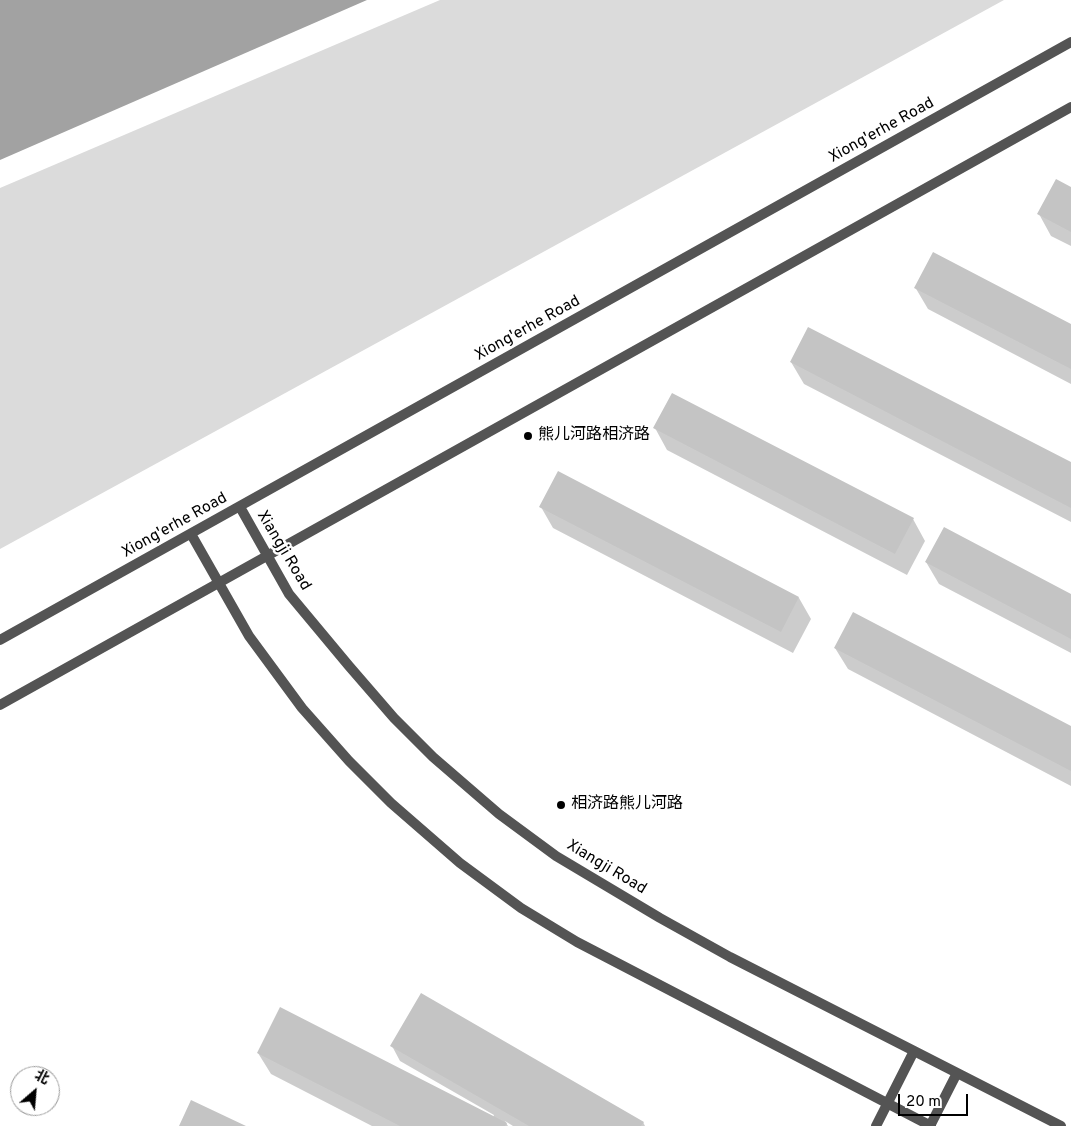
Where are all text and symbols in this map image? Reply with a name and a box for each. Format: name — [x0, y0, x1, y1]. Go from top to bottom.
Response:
street label: Xiong'erhe Road — [826, 94, 938, 168]
street label: Xiong'erhe Road — [472, 292, 584, 366]
place label: 熊儿河路相济路 — [538, 426, 650, 446]
marker: 熊儿河路相济路 — [522, 430, 534, 442]
street label: Xiong'erhe Road — [119, 489, 231, 563]
street label: Xiangji Road — [252, 508, 314, 594]
place label: 相济路熊儿河路 — [571, 795, 683, 815]
marker: 相济路熊儿河路 — [555, 799, 567, 811]
street label: Xiangji Road — [563, 837, 649, 899]
north arrow — [10, 1066, 60, 1116]
text: 北 — [31, 1067, 52, 1089]
scale bar — [901, 1084, 971, 1116]
text: 20 m — [906, 1093, 941, 1112]

